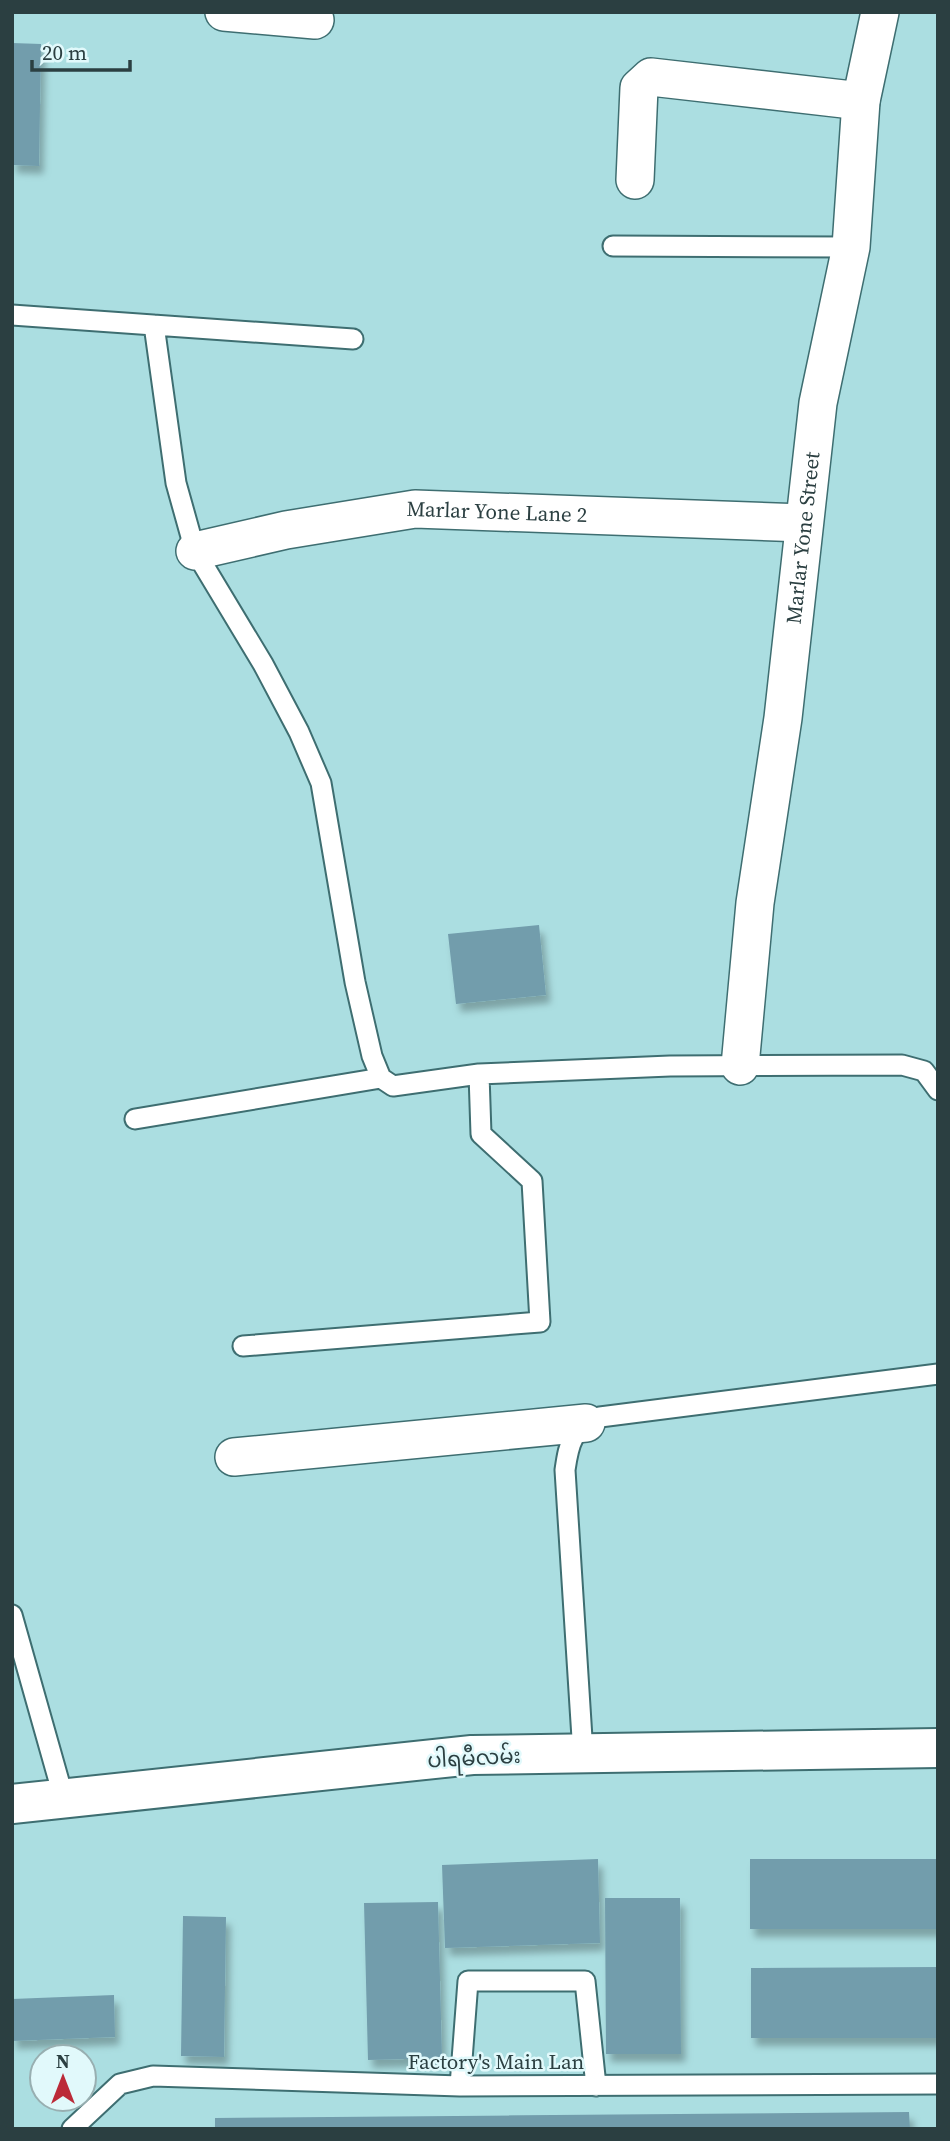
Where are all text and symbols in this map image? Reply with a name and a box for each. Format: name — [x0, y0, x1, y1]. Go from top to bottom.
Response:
scale bar — [32, 28, 130, 72]
text: 20 m — [42, 38, 87, 67]
street label: Marlar Yone Street — [779, 450, 827, 626]
street label: Marlar Yone Lane 2 — [406, 494, 588, 529]
street label: ပါရမီလမ်း — [426, 1740, 522, 1777]
north arrow — [28, 2043, 98, 2113]
street label: Factory's Main Lan — [408, 2047, 585, 2076]
text: N — [56, 2048, 70, 2074]

